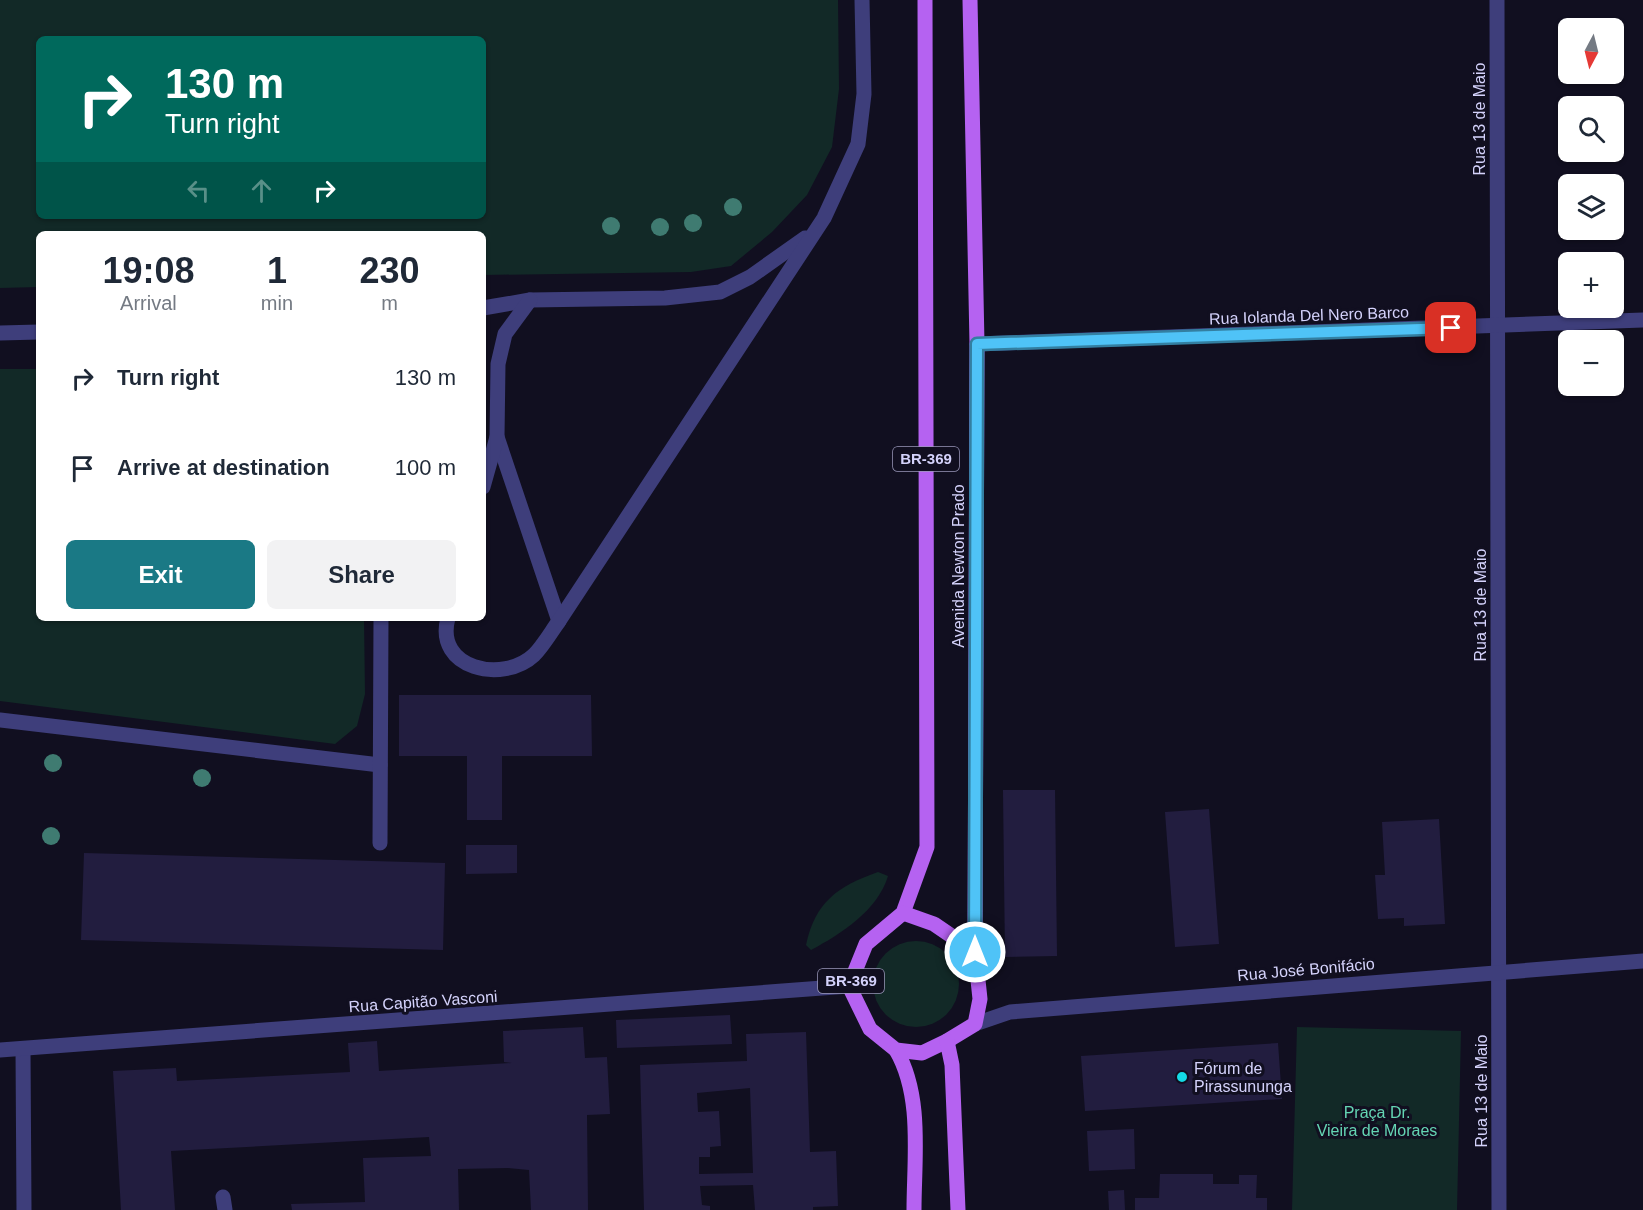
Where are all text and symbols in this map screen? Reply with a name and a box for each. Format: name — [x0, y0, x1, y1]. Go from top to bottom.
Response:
north arrow — [1558, 18, 1624, 84]
map controls — [1558, 18, 1624, 396]
icon: right — [66, 60, 144, 138]
text: 130 m — [165, 60, 284, 107]
street label: Rua 13 de Maio — [1471, 62, 1488, 175]
button: search — [1558, 96, 1624, 162]
text: Turn right — [165, 109, 280, 139]
icon: left — [182, 174, 215, 207]
icon: ahead — [245, 174, 278, 207]
icon: right — [308, 174, 341, 207]
button: layers — [1558, 174, 1624, 240]
text: 19:08 — [102, 250, 194, 291]
text: 1 — [267, 250, 287, 291]
text: 230 — [359, 250, 420, 291]
button: + — [1558, 252, 1624, 318]
text: Arrival — [120, 292, 177, 314]
text: min — [261, 292, 293, 314]
text: m — [381, 292, 398, 314]
pin — [1425, 302, 1476, 353]
street label: Rua Iolanda Del Nero Barco — [1209, 304, 1409, 327]
icon: arrive — [1434, 311, 1467, 344]
button: − — [1558, 330, 1624, 396]
icon: right — [66, 362, 99, 395]
text: Turn right — [117, 365, 219, 390]
text: 130 m — [395, 365, 456, 390]
road number: BR-369 — [893, 447, 959, 471]
icon: arrive — [66, 452, 99, 485]
text: Arrive at destination — [117, 455, 330, 480]
text: 100 m — [395, 455, 456, 480]
street label: Avenida Newton Prado — [950, 484, 967, 648]
button: Exit — [66, 540, 255, 609]
button: Share — [267, 540, 456, 609]
street label: Rua 13 de Maio — [1472, 548, 1489, 661]
position arrow — [943, 920, 1007, 984]
street label: Rua José Bonifácio — [1237, 955, 1376, 984]
road number: BR-369 — [818, 969, 884, 993]
street label: Rua Capitão Vasconi — [348, 988, 498, 1015]
street label: Rua 13 de Maio — [1473, 1034, 1490, 1147]
place label: Fórum de Pirassununga — [1194, 1060, 1292, 1095]
marker: Fórum de Pirassununga — [1175, 1070, 1189, 1084]
park label: Praça Dr. Vieira de Moraes — [1317, 1104, 1437, 1139]

